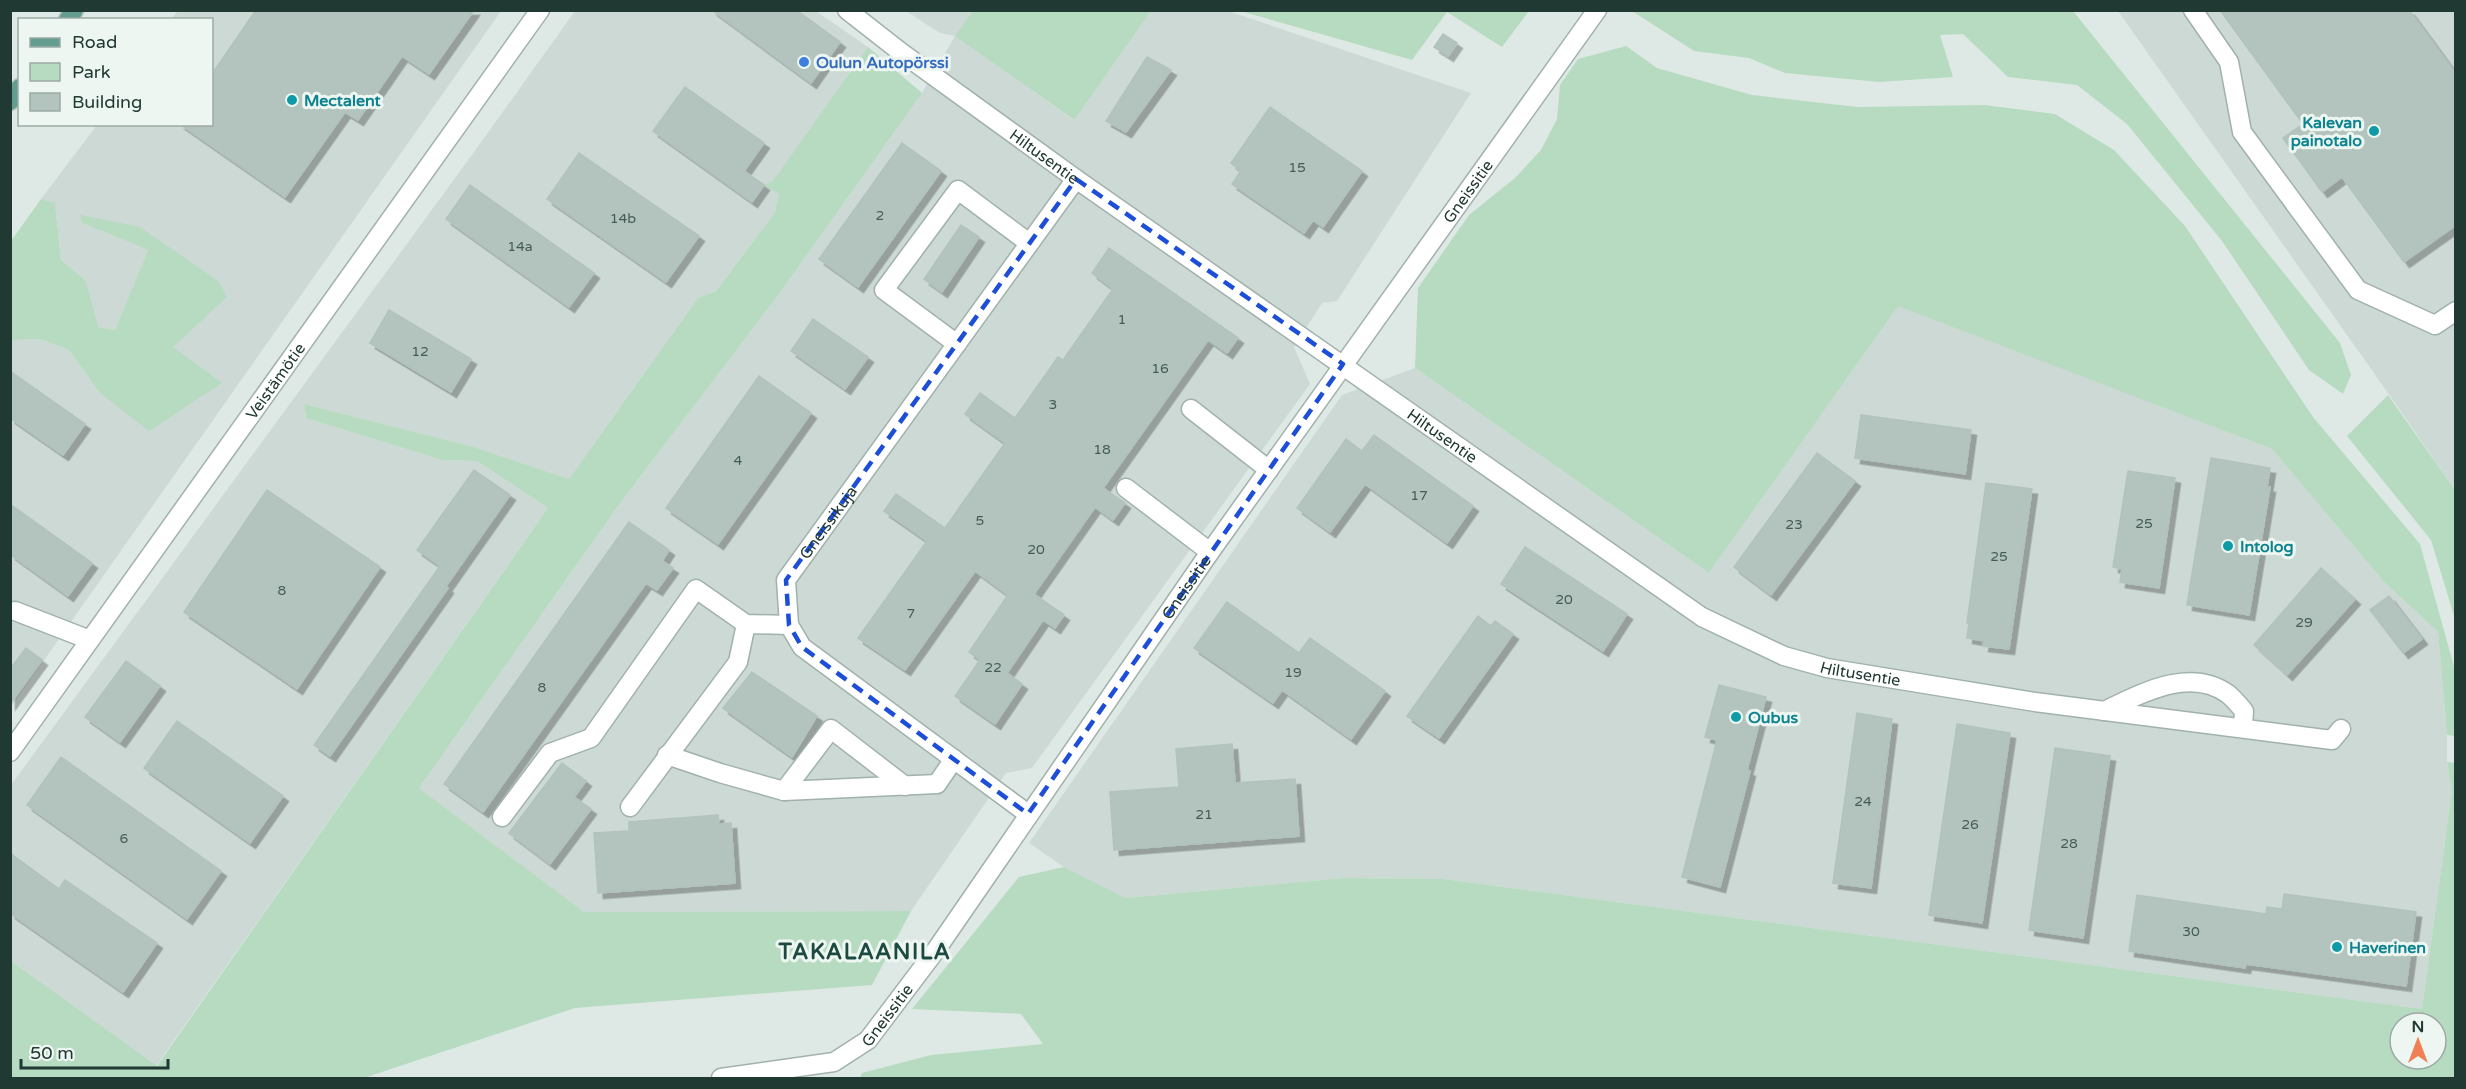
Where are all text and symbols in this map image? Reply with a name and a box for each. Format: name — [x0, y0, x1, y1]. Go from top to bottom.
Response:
legend — [18, 18, 213, 126]
text: Road — [72, 31, 117, 53]
place label: Oulun Autopörssi — [816, 53, 949, 73]
marker: Oulun Autopörssi — [797, 55, 811, 69]
text: Park — [72, 61, 111, 83]
text: Building — [72, 91, 142, 113]
place label: Mectalent — [304, 91, 382, 111]
marker: Mectalent — [285, 93, 299, 107]
place label: Kalevan painotalo — [2291, 113, 2362, 151]
marker: Kalevan painotalo — [2367, 124, 2381, 138]
street label: Hiltusentie — [1005, 125, 1083, 189]
street label: Gneissitie — [1439, 156, 1498, 227]
house number: 15 — [1288, 159, 1306, 176]
house number: 2 — [876, 207, 884, 224]
house number: 14b — [610, 210, 636, 227]
house number: 14a — [507, 238, 533, 255]
house number: 1 — [1118, 311, 1126, 328]
street label: Veistämötie — [242, 339, 310, 424]
house number: 12 — [411, 343, 429, 360]
house number: 16 — [1151, 360, 1169, 377]
house number: 3 — [1049, 396, 1057, 413]
street label: Hiltusentie — [1403, 405, 1481, 468]
house number: 18 — [1093, 441, 1111, 458]
house number: 4 — [734, 452, 743, 469]
street label: Gneissikuja — [795, 482, 862, 563]
house number: 17 — [1410, 487, 1428, 504]
house number: 5 — [976, 512, 984, 529]
house number: 25 — [2135, 515, 2153, 532]
house number: 23 — [1785, 516, 1803, 533]
place label: Intolog — [2240, 537, 2294, 557]
marker: Intolog — [2221, 539, 2235, 553]
house number: 20 — [1027, 541, 1045, 558]
house number: 25 — [1990, 548, 2008, 565]
street label: Gneissitie — [1158, 552, 1216, 624]
house number: 8 — [278, 582, 287, 599]
house number: 20 — [1555, 591, 1573, 608]
house number: 7 — [907, 605, 915, 622]
house number: 29 — [2295, 614, 2313, 631]
street label: Hiltusentie — [1818, 658, 1902, 691]
house number: 22 — [984, 659, 1002, 676]
house number: 19 — [1284, 664, 1302, 681]
house number: 8 — [538, 679, 547, 696]
place label: Oubus — [1748, 708, 1798, 728]
marker: Oubus — [1729, 710, 1743, 724]
house number: 24 — [1854, 793, 1872, 810]
house number: 21 — [1195, 806, 1213, 823]
house number: 26 — [1961, 816, 1979, 833]
house number: 6 — [120, 830, 129, 847]
house number: 28 — [2060, 835, 2078, 852]
house number: 30 — [2182, 923, 2200, 940]
place label: Haverinen — [2349, 938, 2426, 958]
district label: TAKALAANILA — [778, 939, 951, 965]
marker: Haverinen — [2330, 940, 2344, 954]
street label: Gneissitie — [858, 980, 918, 1051]
north arrow — [2388, 1011, 2448, 1071]
text: N — [2412, 1017, 2424, 1037]
scale bar — [21, 1032, 168, 1070]
text: 50 m — [30, 1042, 74, 1064]

